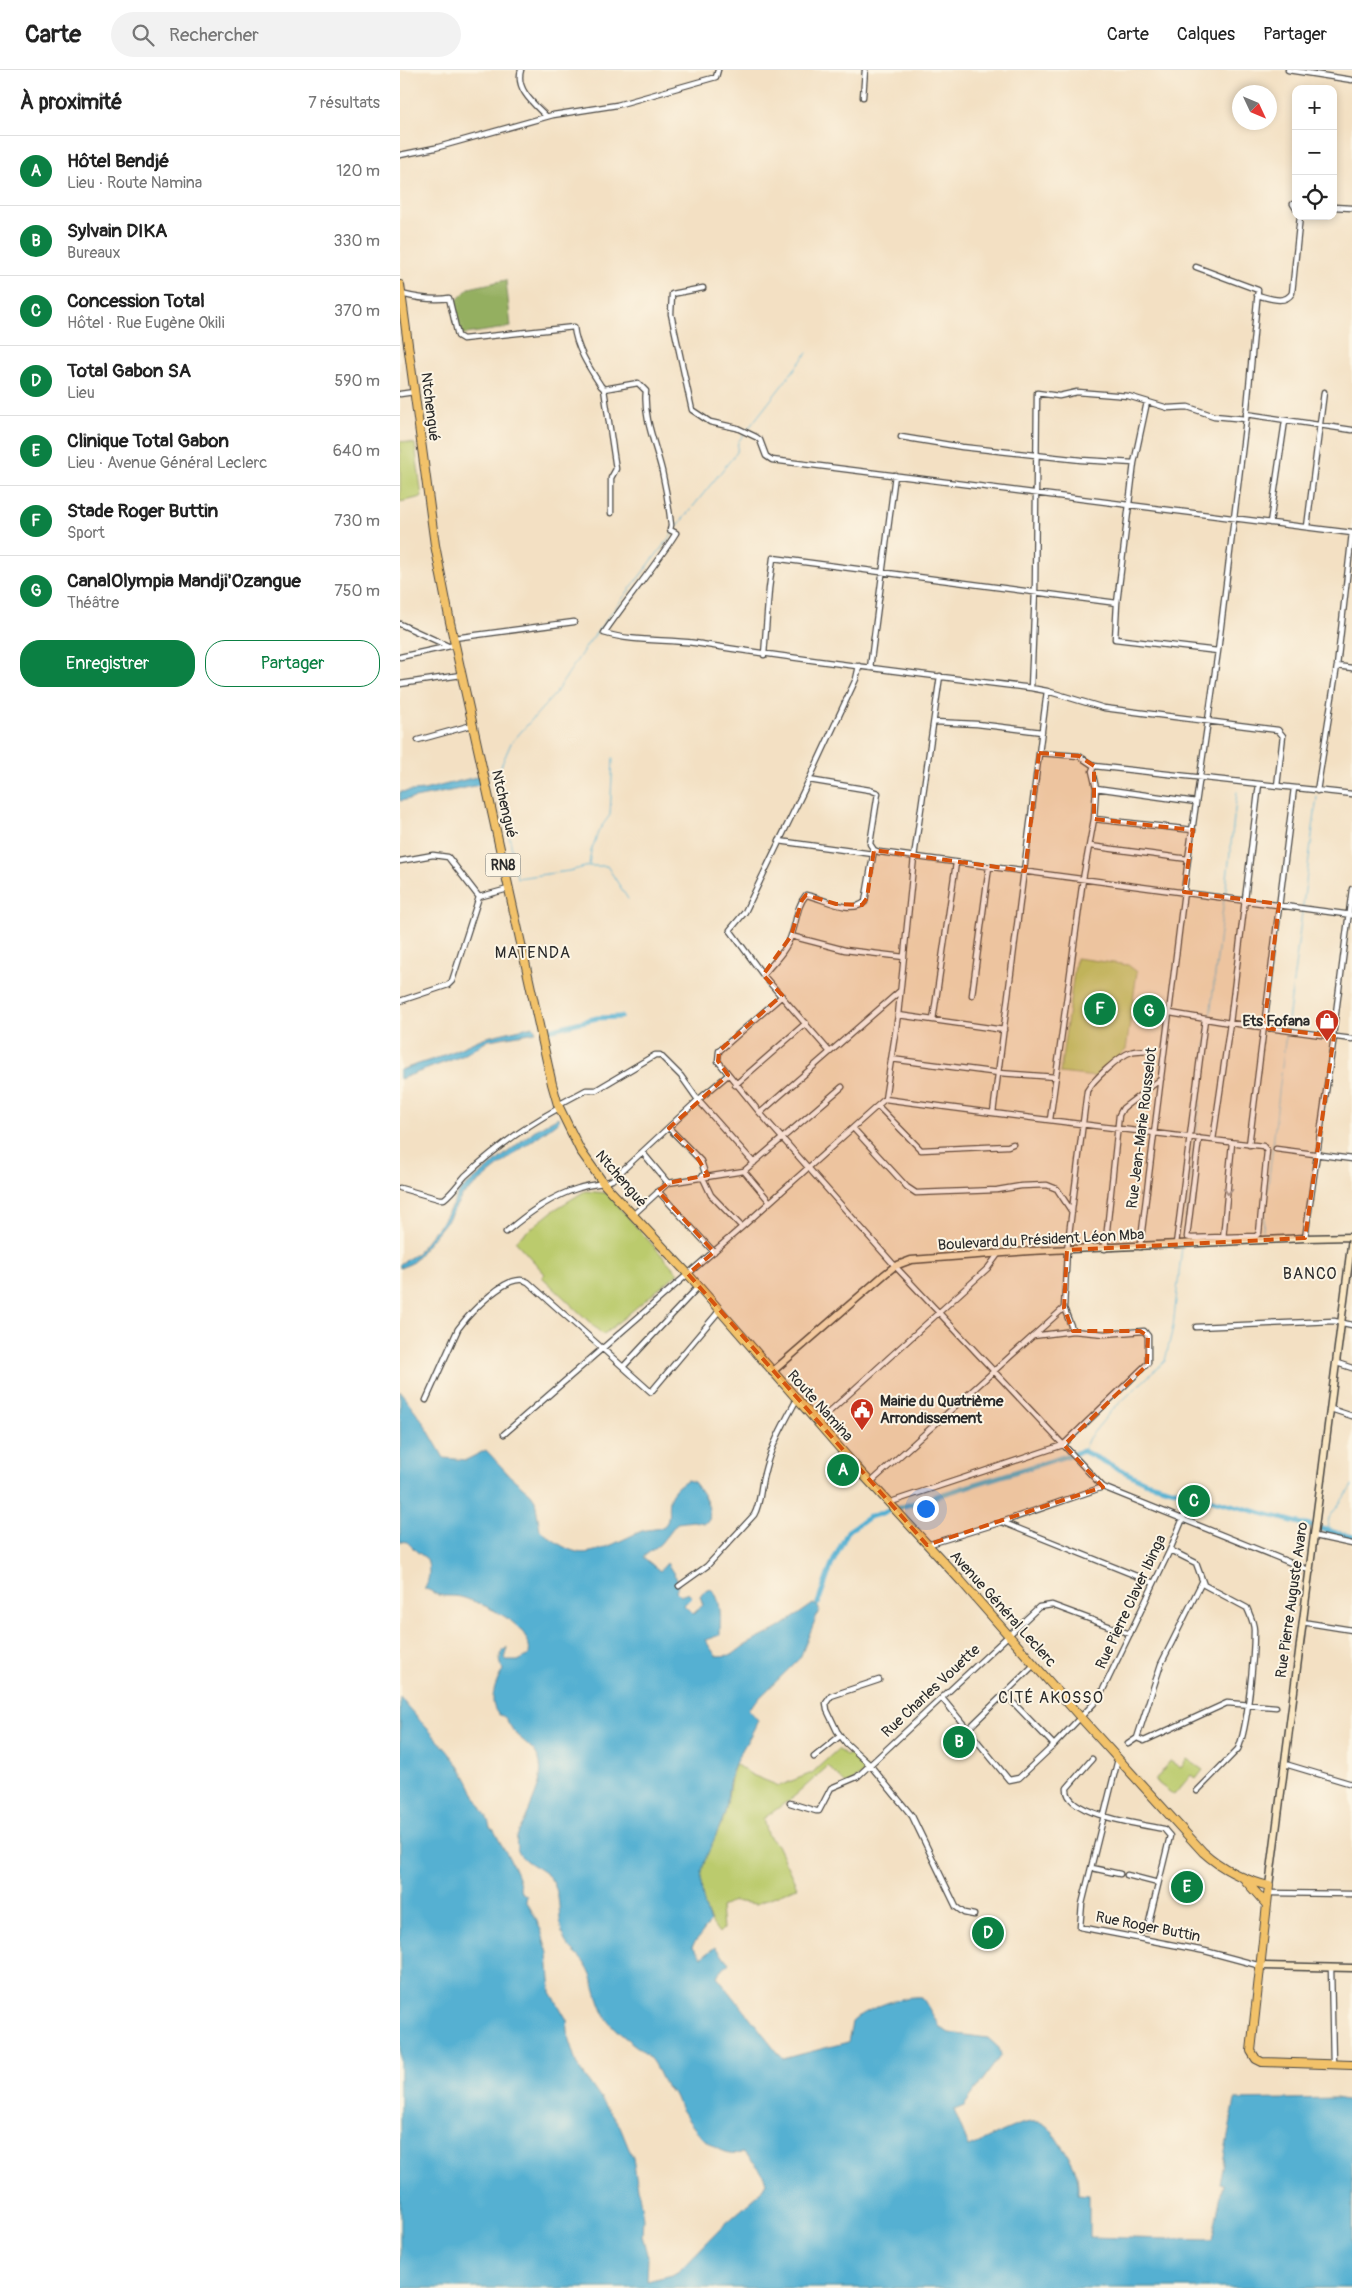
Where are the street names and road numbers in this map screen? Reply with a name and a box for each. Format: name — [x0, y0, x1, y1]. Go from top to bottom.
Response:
street label: Ntchengué — [416, 371, 444, 443]
street label: Ntchengué — [487, 768, 521, 840]
road number: RN8 — [486, 854, 520, 876]
street label: Rue Jean-Marie Rousselot — [1123, 1045, 1161, 1210]
street label: Ntchengué — [591, 1147, 651, 1211]
street label: Boulevard du Président Léon Mba — [937, 1225, 1145, 1255]
street label: Route Namina — [783, 1366, 857, 1446]
street label: Rue Pierre Auguste Avaro — [1272, 1521, 1312, 1679]
street label: Rue Pierre Claver Ibinga — [1092, 1532, 1170, 1672]
street label: Avenue Général Leclerc — [946, 1547, 1061, 1671]
street label: Rue Charles Vouette — [878, 1640, 985, 1742]
street label: Rue Roger Buttin — [1094, 1908, 1202, 1946]

